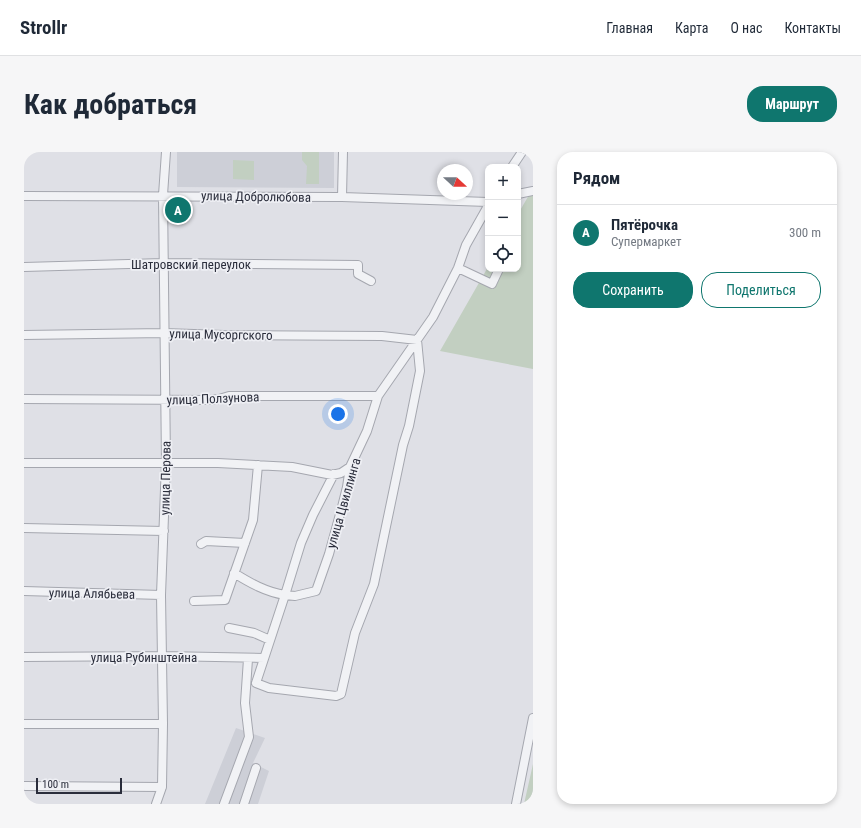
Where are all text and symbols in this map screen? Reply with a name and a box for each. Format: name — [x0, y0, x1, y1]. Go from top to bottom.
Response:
text: Strollr — [20, 16, 67, 39]
text: Главная — [606, 20, 653, 36]
text: Карта — [675, 20, 708, 36]
text: О нас — [730, 20, 762, 36]
text: Контакты — [784, 20, 841, 36]
button: Маршрут — [747, 86, 837, 122]
text: Как добраться — [24, 88, 197, 121]
north arrow — [437, 164, 473, 200]
map controls — [485, 164, 521, 272]
button: + — [485, 164, 521, 200]
text: Рядом — [573, 168, 620, 188]
street label: улица Добролюбова — [201, 188, 311, 205]
pin: A — [165, 195, 191, 225]
button: − — [485, 200, 521, 236]
text: Пятёрочка — [611, 216, 678, 234]
text: A — [582, 225, 590, 240]
text: 300 m — [789, 225, 821, 240]
text: Супермаркет — [611, 234, 682, 249]
button: locate — [485, 236, 521, 272]
street label: Шатровский переулок — [131, 257, 252, 272]
button: Сохранить — [573, 272, 693, 308]
button: Поделиться — [701, 272, 821, 308]
street label: улица Мусоргского — [169, 326, 273, 343]
street label: улица Ползунова — [166, 389, 260, 408]
your location — [328, 404, 348, 424]
street label: улица Перова — [157, 441, 174, 515]
street label: улица Цвиллинга — [323, 456, 364, 550]
street label: улица Алябьева — [49, 585, 135, 602]
street label: улица Рубинштейна — [91, 650, 197, 665]
scale bar — [36, 776, 122, 795]
text: 100 m — [42, 778, 69, 791]

